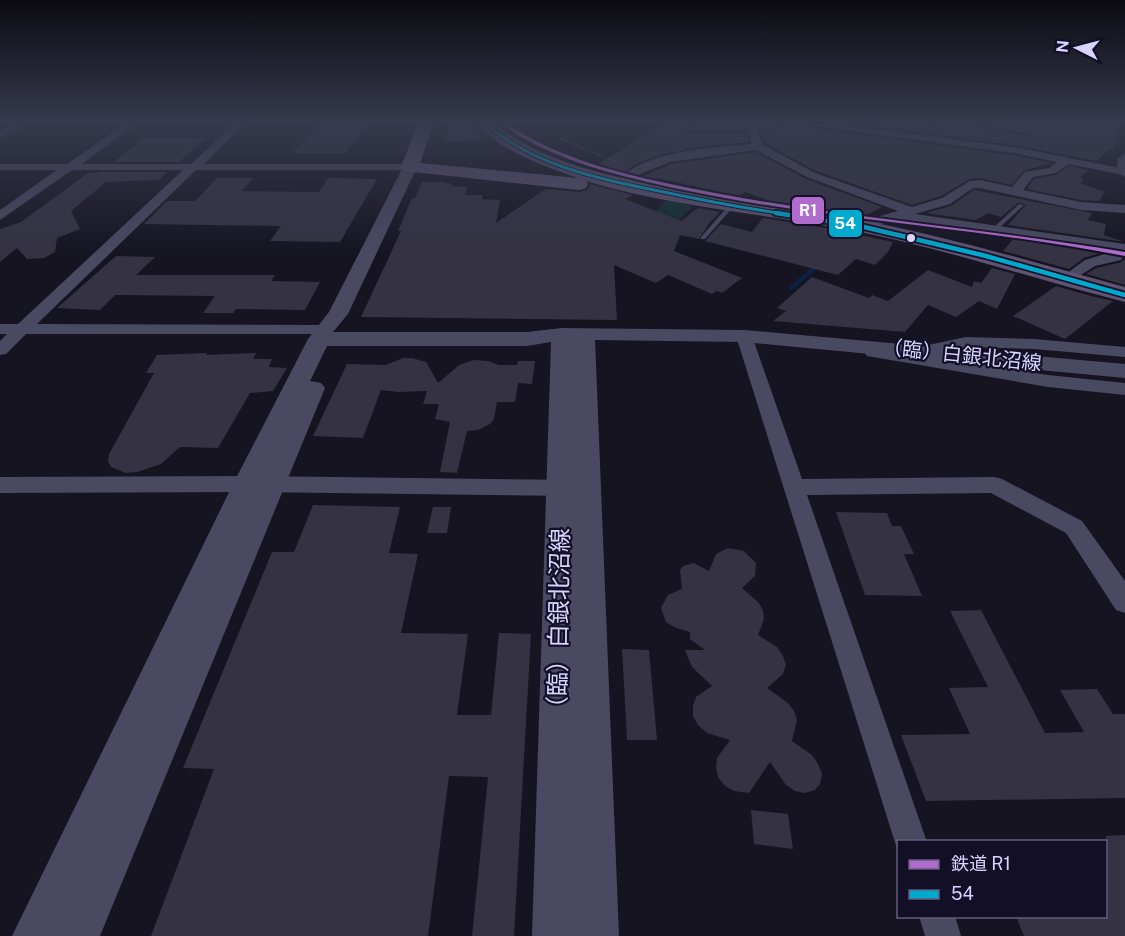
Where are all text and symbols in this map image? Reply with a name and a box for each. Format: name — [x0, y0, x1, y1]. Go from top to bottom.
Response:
north arrow — [1047, 18, 1107, 78]
text: N — [1052, 39, 1073, 54]
line badge: R1 — [791, 196, 825, 225]
text: R1 — [799, 201, 817, 220]
line badge: 54 — [828, 209, 863, 238]
text: 54 — [834, 214, 856, 233]
unlabelled marker — [905, 232, 917, 244]
street label: （臨）白銀北沼線 — [881, 335, 1043, 375]
street label: （臨）白銀北沼線 — [542, 528, 574, 720]
legend — [897, 840, 1107, 918]
text: 鉄道 R1 — [951, 853, 1011, 874]
text: 54 — [951, 883, 974, 904]

